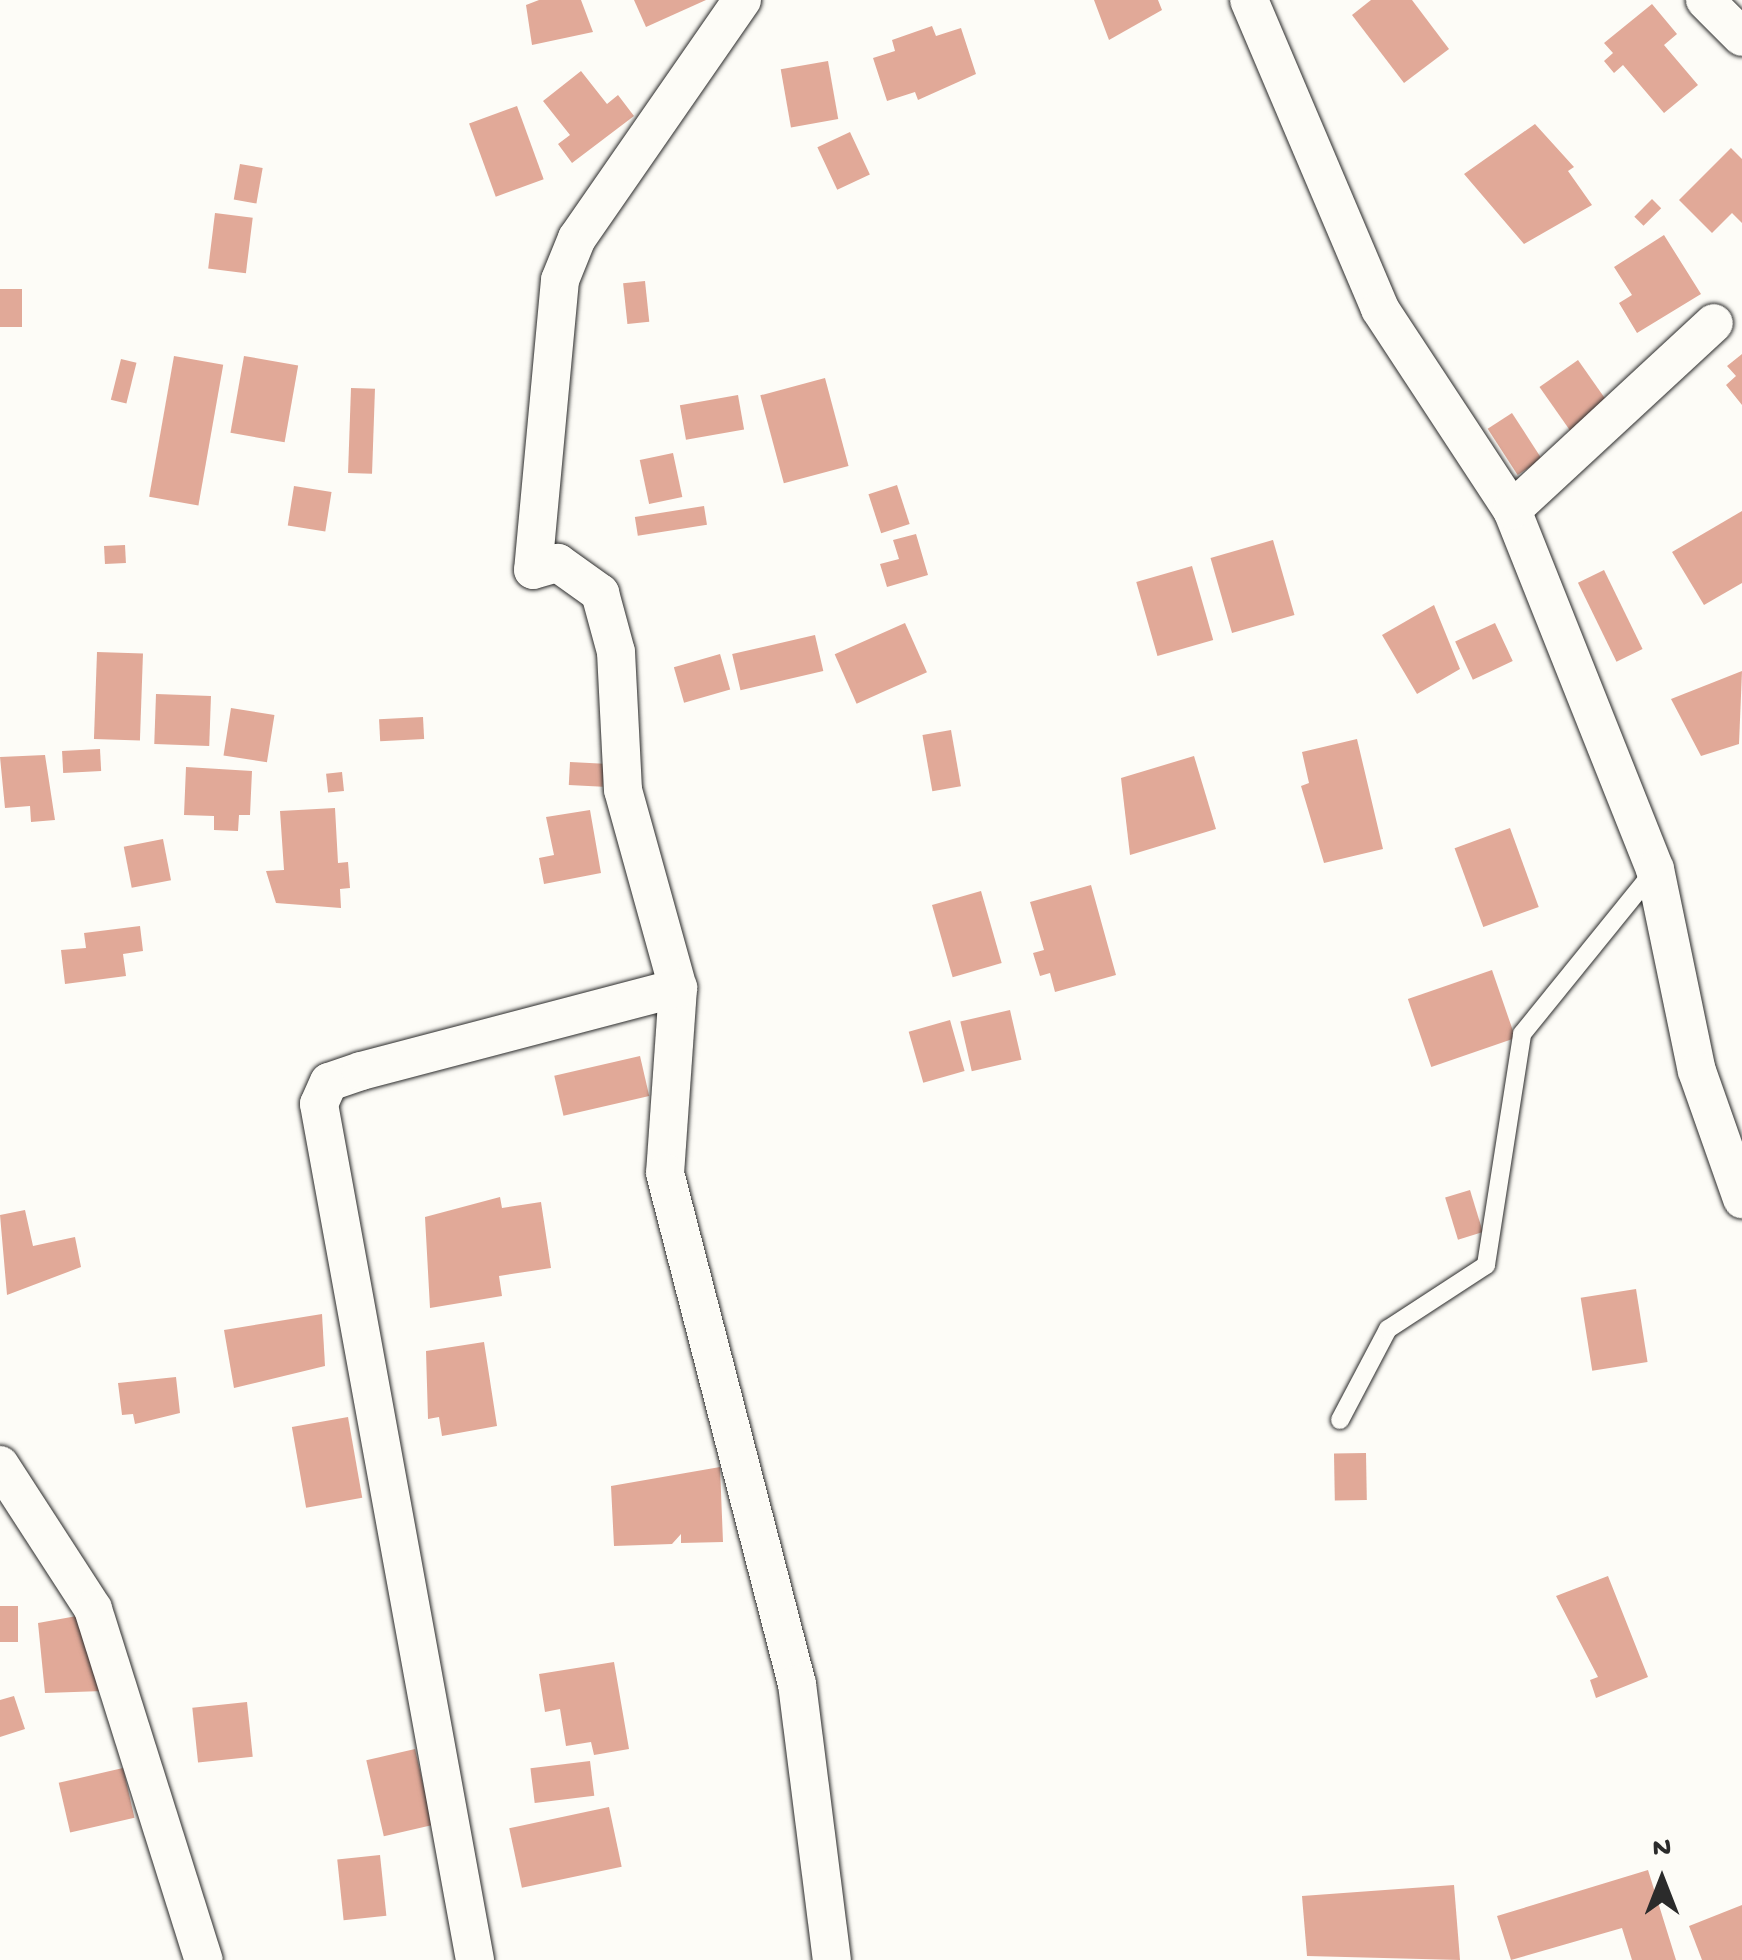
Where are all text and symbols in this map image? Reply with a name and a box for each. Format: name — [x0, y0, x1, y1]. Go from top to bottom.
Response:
north arrow — [1612, 1830, 1712, 1930]
text: N — [1653, 1833, 1671, 1866]

